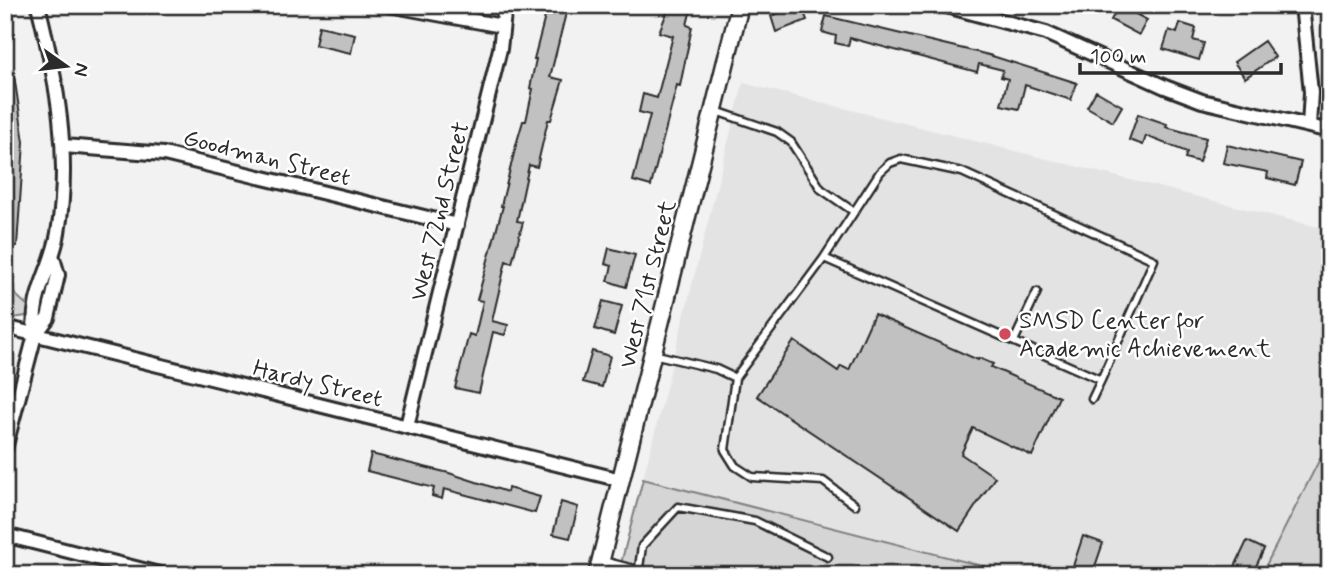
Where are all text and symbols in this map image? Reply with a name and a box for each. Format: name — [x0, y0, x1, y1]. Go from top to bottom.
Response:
north arrow — [32, 32, 102, 102]
scale bar — [1080, 32, 1281, 76]
text: 100 m — [1090, 43, 1146, 71]
text: N — [67, 61, 95, 79]
street label: West 72nd Street — [403, 119, 478, 304]
street label: Goodman Street — [180, 123, 353, 194]
street label: West 71st Street — [613, 197, 684, 372]
place label: SMSD Center for Academic Achievement — [1019, 306, 1271, 365]
marker: SMSD Center for Academic Achievement — [997, 326, 1013, 342]
street label: Hardy Street — [250, 353, 386, 416]

